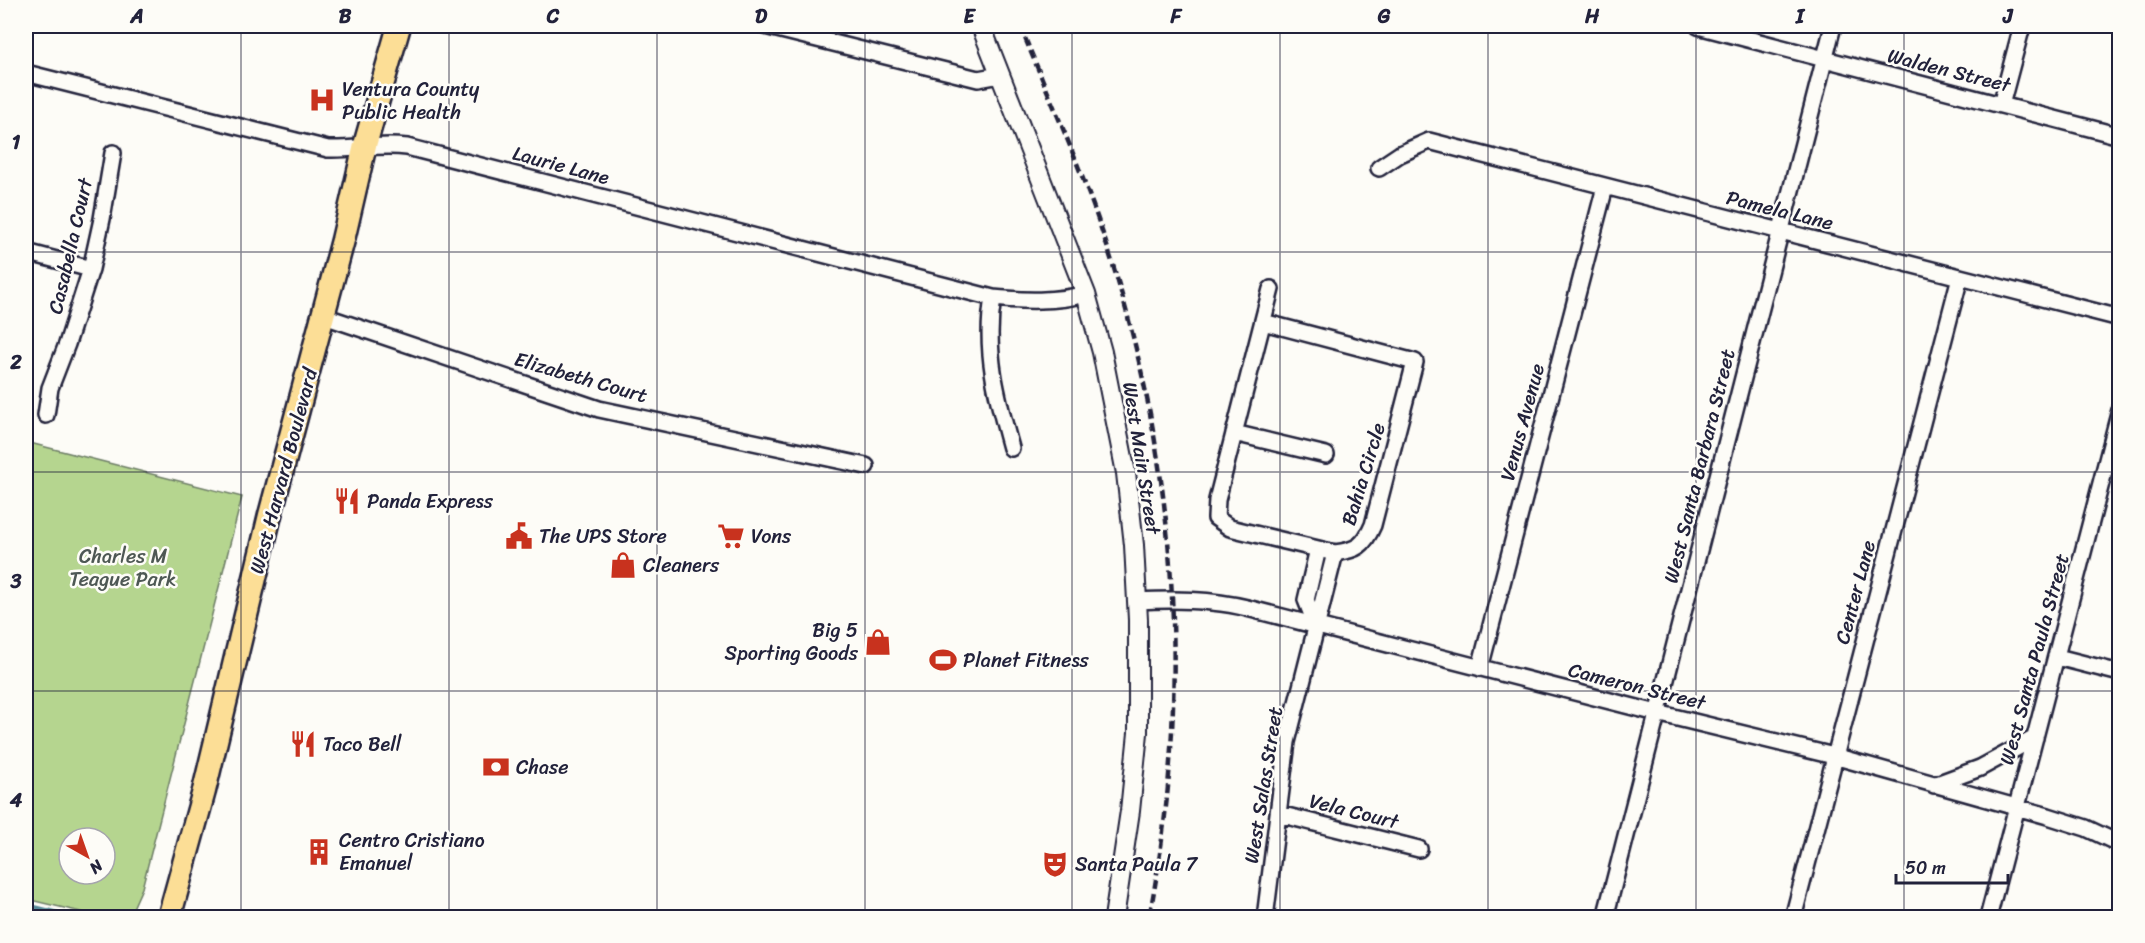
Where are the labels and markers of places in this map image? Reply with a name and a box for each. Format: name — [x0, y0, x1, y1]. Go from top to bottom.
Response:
place label: Ventura County Public Health — [342, 72, 480, 130]
hospital icon: Ventura County Public Health — [307, 85, 337, 115]
place label: Panda Express — [367, 484, 494, 519]
restaurant icon: Panda Express — [332, 486, 362, 516]
place label: The UPS Store — [539, 519, 667, 554]
place label: Vons — [751, 519, 792, 554]
public building icon: The UPS Store — [504, 521, 534, 551]
supermarket icon: Vons — [716, 521, 746, 551]
place label: Cleaners — [643, 548, 720, 583]
shop icon: Cleaners — [608, 550, 638, 580]
place label: Big 5 Sporting Goods — [725, 613, 859, 671]
shop icon: Big 5 Sporting Goods — [863, 627, 893, 657]
place label: Planet Fitness — [963, 643, 1090, 678]
sports icon: Planet Fitness — [928, 645, 958, 675]
place label: Taco Bell — [323, 727, 402, 762]
restaurant icon: Taco Bell — [288, 729, 318, 759]
place label: Chase — [516, 750, 568, 785]
bank icon: Chase — [481, 752, 511, 782]
place label: Centro Cristiano Emanuel — [339, 823, 485, 881]
building icon: Centro Cristiano Emanuel — [304, 837, 334, 867]
place label: Santa Paula 7 — [1075, 847, 1199, 882]
theatre icon: Santa Paula 7 — [1040, 849, 1070, 879]

